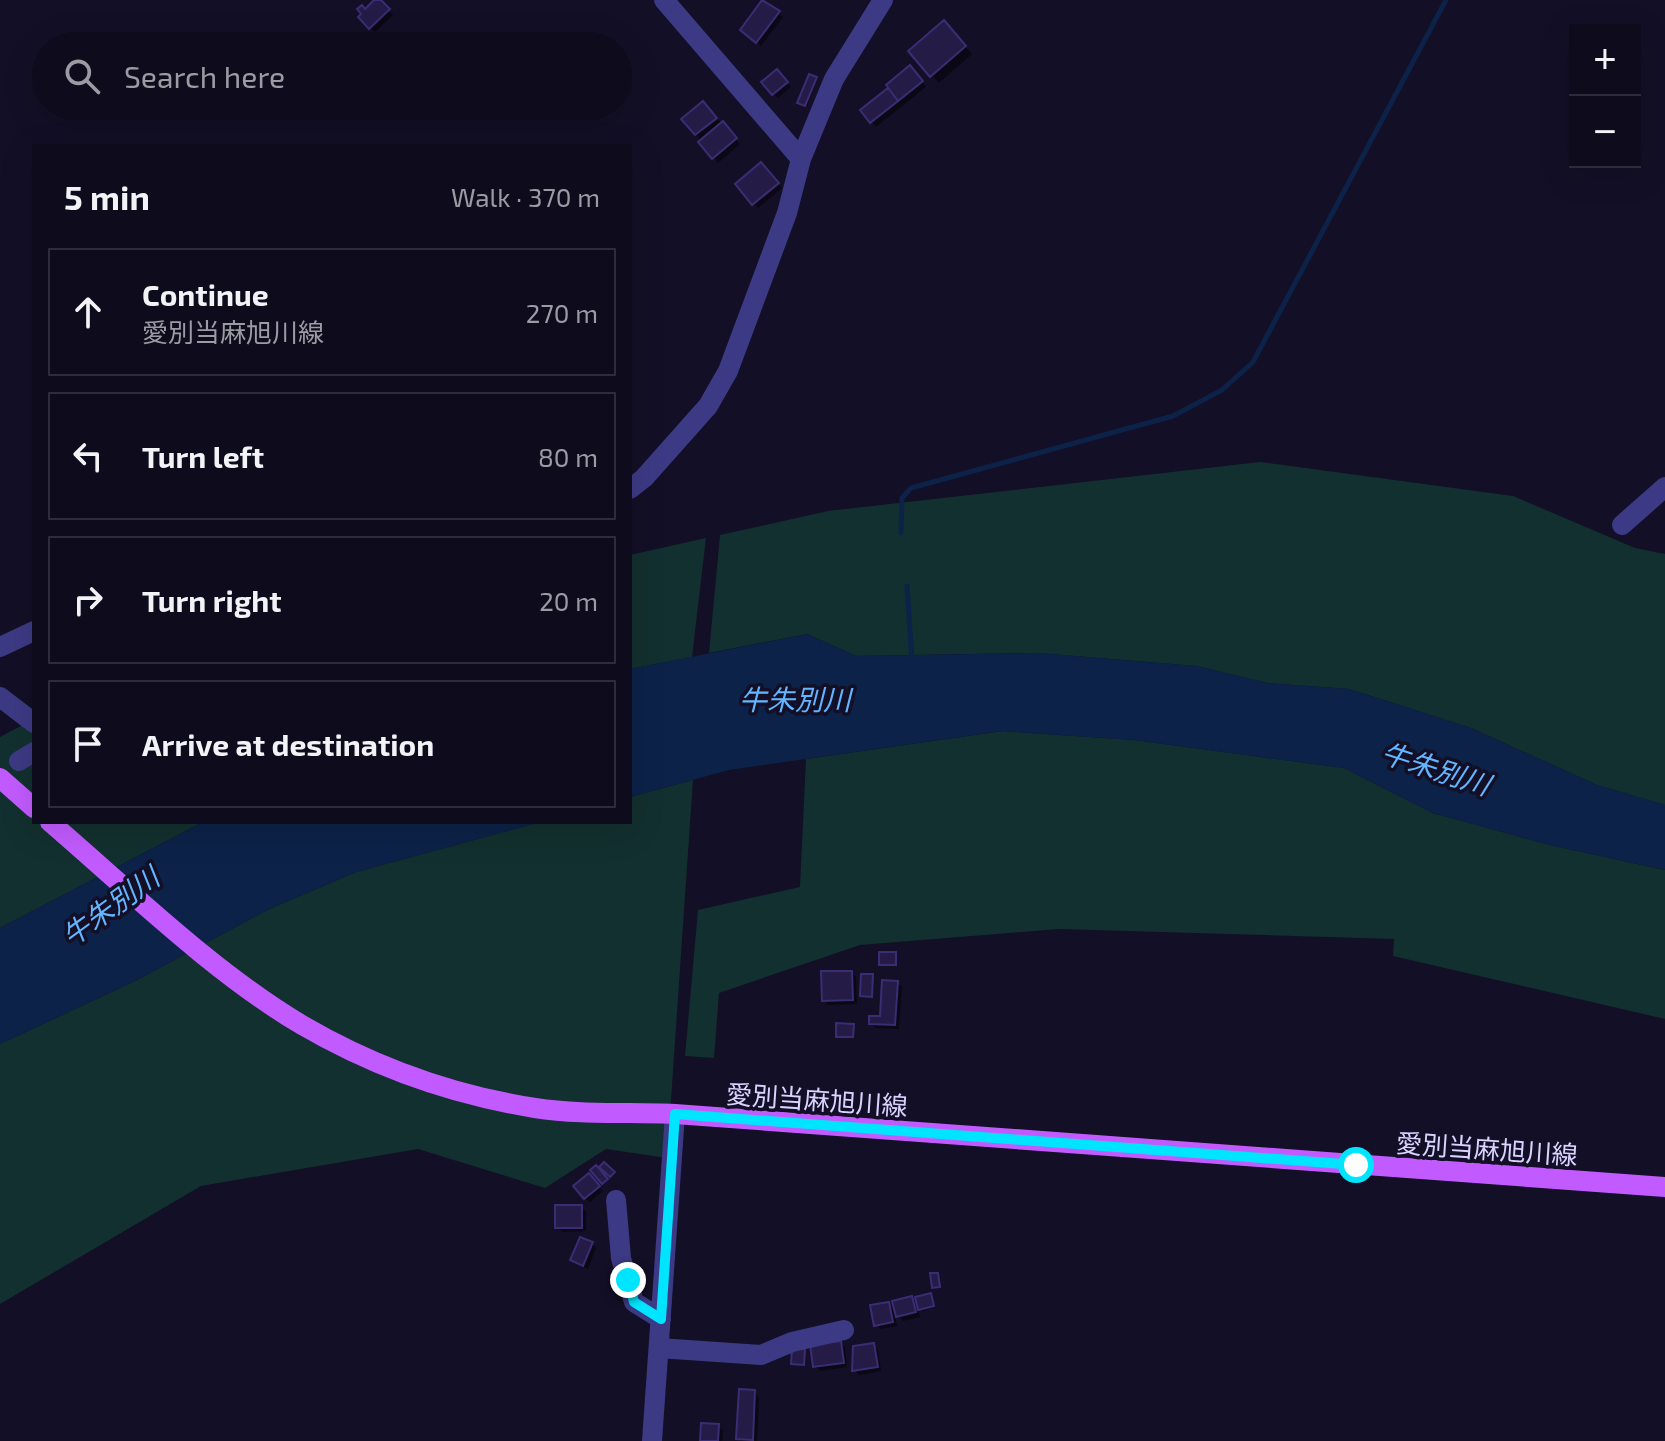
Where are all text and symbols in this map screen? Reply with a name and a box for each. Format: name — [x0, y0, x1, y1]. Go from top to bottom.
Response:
map controls — [1569, 24, 1641, 168]
button: + — [1569, 24, 1641, 96]
search box — [32, 32, 632, 120]
icon: search — [60, 54, 104, 98]
text: Search here — [124, 58, 285, 94]
button: − — [1569, 96, 1641, 168]
text: 5 min — [64, 176, 150, 217]
text: Walk · 370 m — [451, 181, 600, 212]
text: Continue — [142, 276, 269, 312]
icon: ahead — [66, 290, 110, 334]
text: 270 m — [526, 297, 598, 328]
text: 愛別当麻旭川線 — [142, 316, 324, 347]
icon: left — [66, 434, 110, 478]
text: Turn left — [142, 438, 264, 474]
text: 80 m — [538, 441, 598, 472]
icon: right — [66, 578, 110, 622]
text: Turn right — [142, 582, 282, 618]
text: 20 m — [539, 585, 598, 616]
water label: 牛朱別川 — [739, 682, 854, 716]
icon: arrive — [66, 722, 110, 766]
text: Arrive at destination — [142, 726, 434, 762]
water label: 牛朱別川 — [1377, 735, 1497, 802]
water label: 牛朱別川 — [55, 858, 168, 953]
street label: 愛別当麻旭川線 — [725, 1077, 909, 1121]
street label: 愛別当麻旭川線 — [1395, 1126, 1579, 1170]
route start — [1338, 1147, 1374, 1183]
route end — [610, 1262, 646, 1298]

